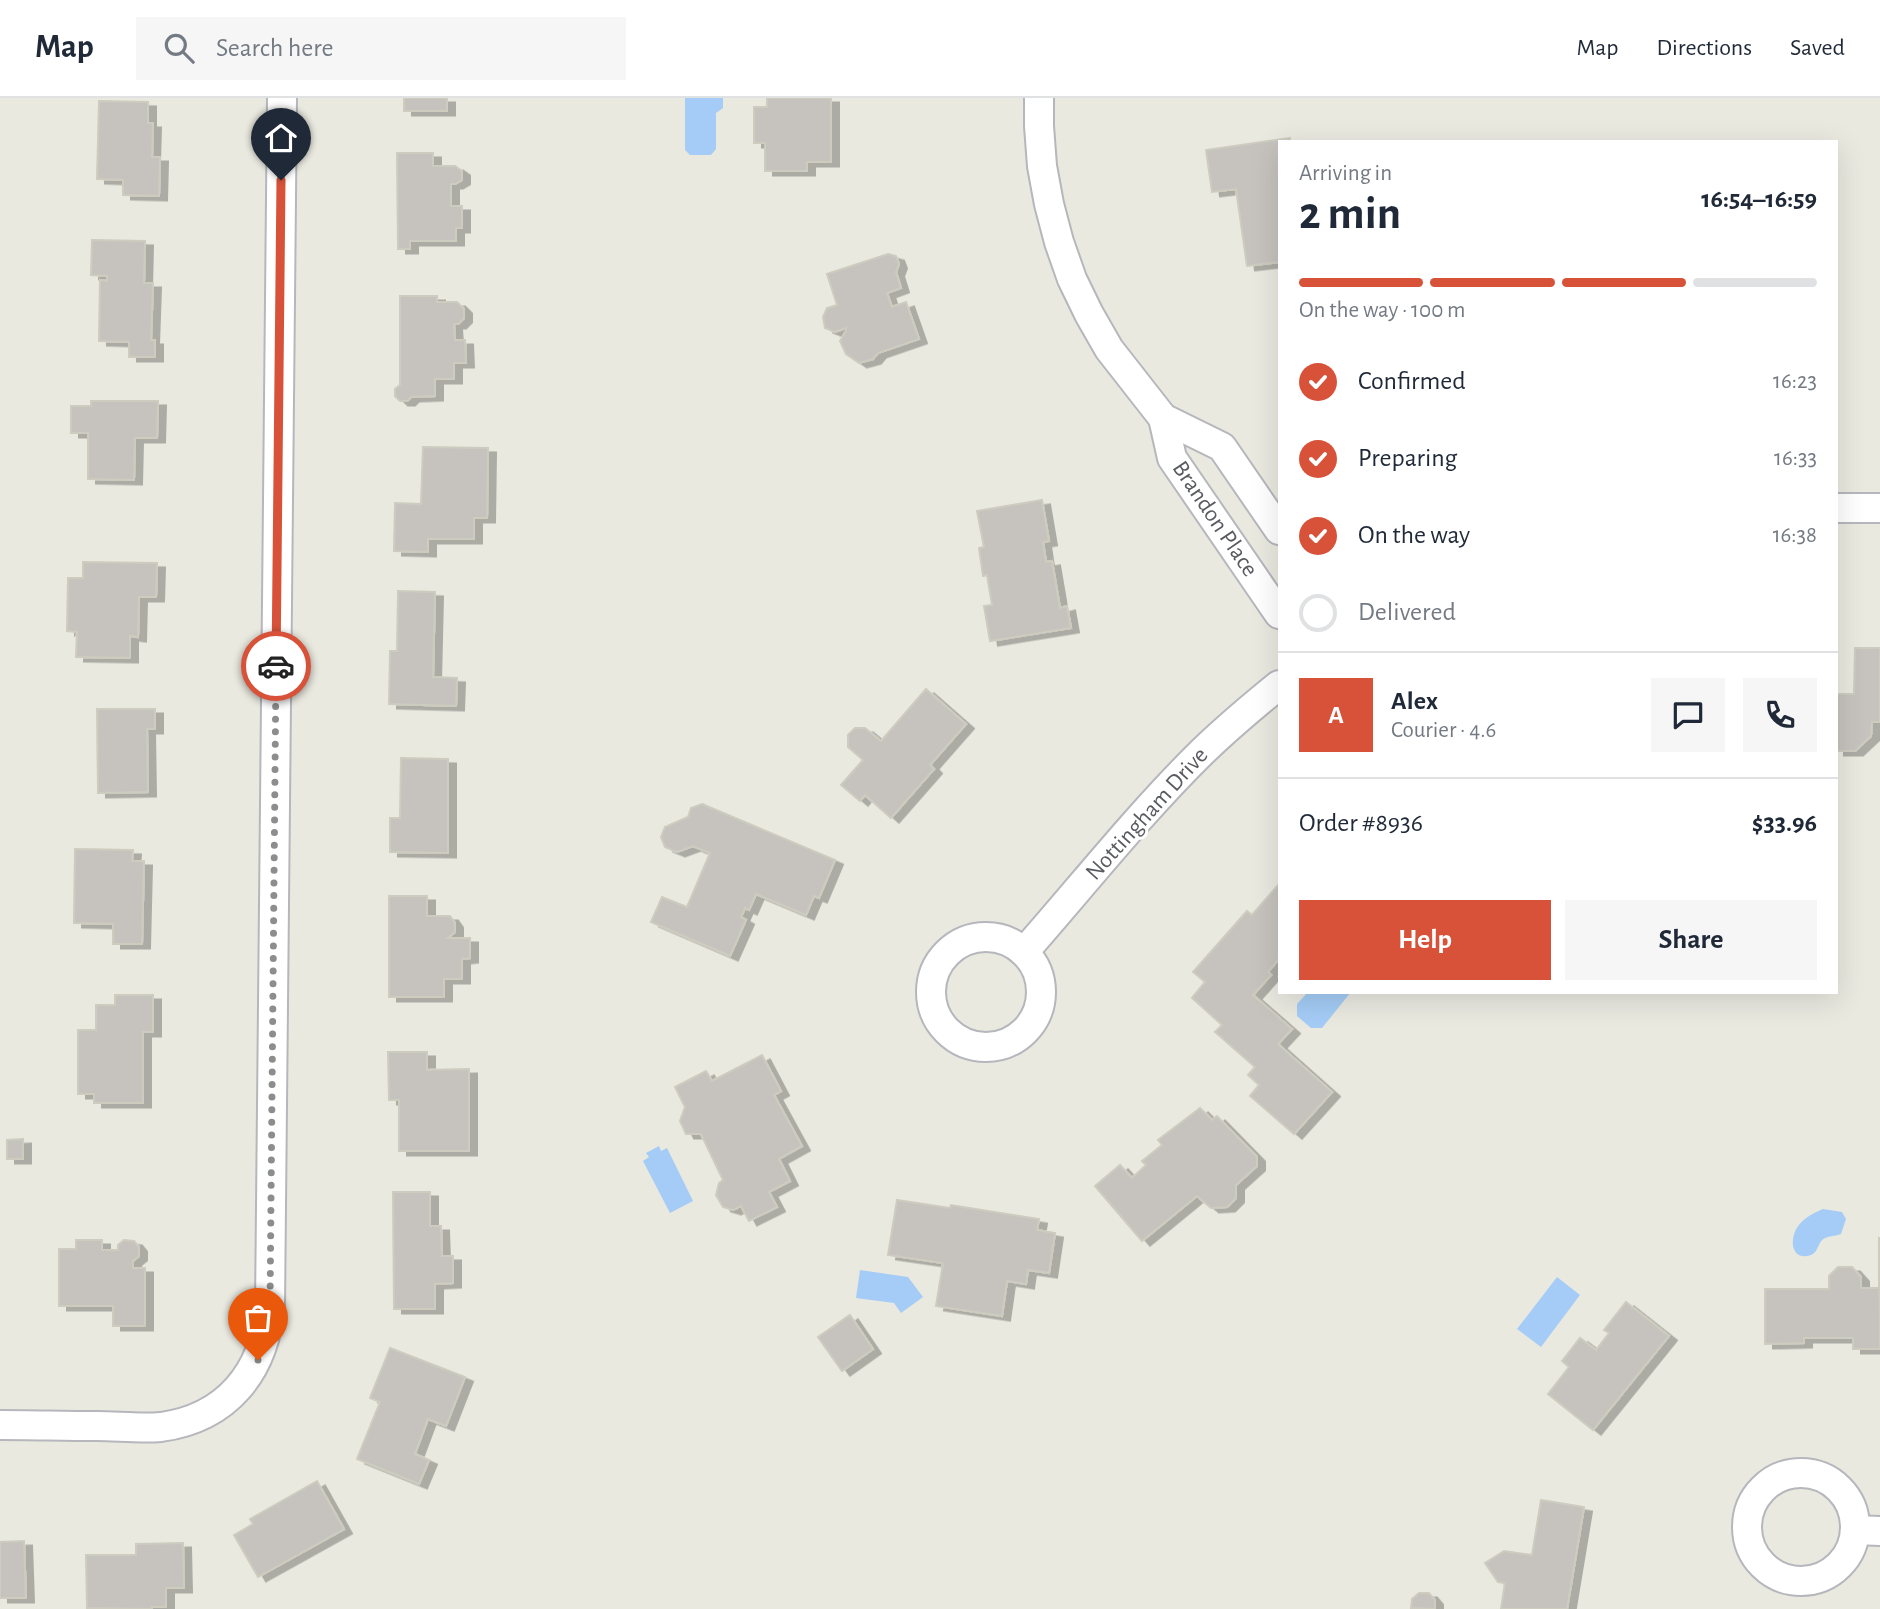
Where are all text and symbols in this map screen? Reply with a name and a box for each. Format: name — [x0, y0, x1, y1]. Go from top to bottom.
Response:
search box — [136, 17, 626, 80]
icon: search — [160, 29, 198, 67]
text: Map — [35, 31, 94, 64]
text: Search here — [216, 35, 334, 61]
text: Map — [1576, 36, 1618, 60]
text: Directions — [1656, 36, 1752, 60]
text: Saved — [1790, 36, 1845, 60]
pin — [251, 108, 311, 180]
icon: home — [262, 119, 300, 157]
text: Arriving in — [1299, 162, 1392, 185]
text: 16:54–16:59 — [1701, 186, 1817, 212]
text: 2 min — [1299, 191, 1401, 237]
text: On the way · 100 m — [1299, 299, 1466, 322]
icon: check — [1299, 363, 1337, 401]
text: Confirmed — [1358, 368, 1466, 394]
text: 16:23 — [1773, 370, 1817, 393]
icon: check — [1299, 440, 1337, 478]
text: Preparing — [1358, 445, 1457, 471]
text: 16:33 — [1774, 447, 1817, 470]
street label: Brandon Place — [1168, 457, 1262, 581]
icon: check — [1299, 517, 1337, 555]
text: On the way — [1358, 522, 1470, 548]
text: 16:38 — [1773, 524, 1817, 547]
text: Delivered — [1358, 599, 1456, 625]
courier — [241, 631, 311, 701]
icon: car — [257, 647, 295, 685]
button: chat — [1651, 678, 1725, 752]
button: phone — [1743, 678, 1817, 752]
text: Alex — [1391, 688, 1438, 714]
text: A — [1328, 702, 1344, 728]
text: Courier · 4.6 — [1391, 719, 1496, 742]
street label: Nottingham Drive — [1081, 743, 1213, 885]
text: Order #8936 — [1299, 810, 1423, 836]
text: $33.96 — [1752, 810, 1817, 836]
button: Help — [1299, 900, 1551, 980]
button: Share — [1565, 900, 1817, 980]
pin — [228, 1288, 288, 1360]
icon: bag — [239, 1299, 277, 1337]

